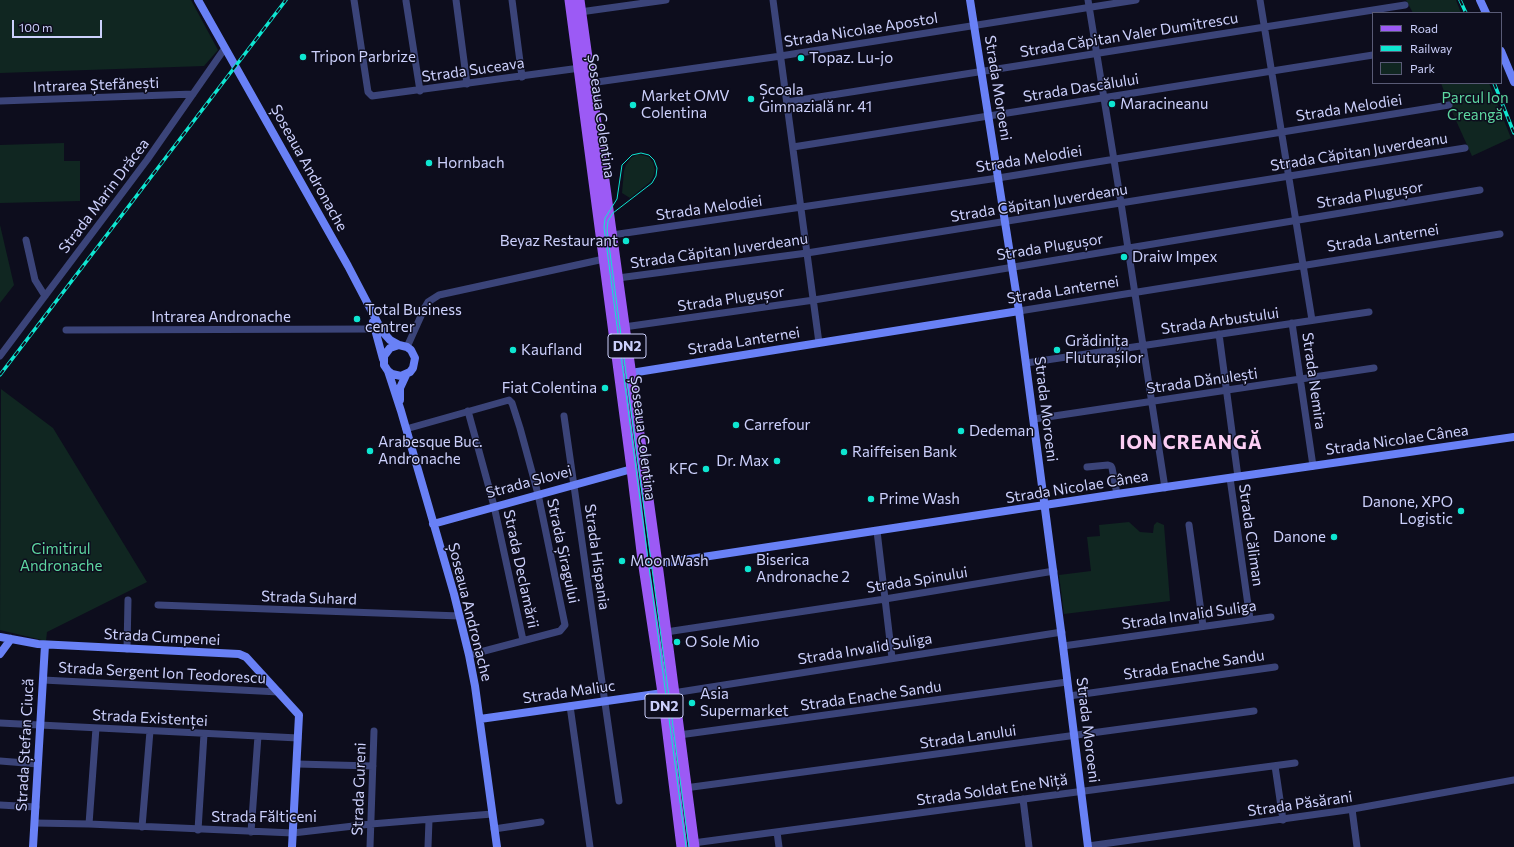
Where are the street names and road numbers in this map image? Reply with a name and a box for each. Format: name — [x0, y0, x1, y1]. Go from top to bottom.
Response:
street label: Strada Nicolae Apostol — [783, 9, 939, 51]
street label: Strada Căpitan Valer Dumitrescu — [1019, 9, 1239, 61]
street label: Strada Moroeni — [981, 34, 1015, 142]
street label: Șoseaua Colentina — [583, 53, 619, 179]
street label: Strada Suceava — [421, 54, 525, 86]
street label: Strada Dascălului — [1022, 70, 1140, 106]
street label: Intrarea Ștefănești — [33, 74, 159, 96]
street label: Strada Melodiei — [1295, 91, 1403, 125]
street label: Șoseaua Andronache — [267, 102, 351, 234]
street label: Strada Căpitan Juverdeanu — [1269, 129, 1449, 175]
street label: Strada Marin Drăcea — [55, 135, 153, 257]
street label: Strada Melodiei — [975, 142, 1083, 176]
street label: Strada Plugușor — [1315, 178, 1425, 212]
street label: Strada Căpitan Juverdeanu — [949, 180, 1129, 226]
street label: Strada Melodiei — [655, 192, 763, 224]
street label: Strada Lanternei — [1326, 220, 1440, 256]
street label: Strada Căpitan Juverdeanu — [629, 230, 809, 272]
street label: Strada Plugușor — [995, 230, 1105, 264]
street label: Strada Lanternei — [1006, 272, 1120, 308]
street label: Strada Plugușor — [676, 283, 786, 315]
street label: Strada Arbustului — [1160, 304, 1280, 338]
street label: Intrarea Andronache — [151, 308, 291, 326]
street label: Strada Lanternei — [687, 323, 801, 359]
street label: Strada Nemira — [1298, 331, 1330, 431]
road number: DN2 — [608, 334, 646, 358]
street label: Strada Moroeni — [1031, 355, 1061, 463]
street label: Strada Dănulești — [1145, 364, 1259, 398]
street label: Șoseaua Colentina — [626, 375, 660, 501]
street label: Strada Nicolae Cânea — [1324, 421, 1470, 459]
street label: Strada Slovei — [484, 462, 574, 502]
street label: Strada Nicolae Cânea — [1004, 467, 1150, 507]
street label: Strada Căliman — [1235, 483, 1267, 587]
street label: Strada Șiragului — [543, 497, 583, 605]
street label: Strada Hispania — [581, 503, 613, 611]
street label: Strada Declamării — [500, 508, 542, 630]
street label: Șoseaua Andronache — [444, 541, 496, 683]
street label: Strada Spinului — [865, 563, 969, 597]
street label: Strada Suhard — [261, 587, 357, 609]
street label: Strada Invalid Suliga — [1121, 597, 1257, 633]
street label: Strada Cumpenei — [103, 625, 221, 649]
street label: Strada Invalid Suliga — [797, 629, 933, 669]
street label: Strada Enache Sandu — [1122, 646, 1266, 684]
street label: Strada Sergent Ion Teodorescu — [58, 659, 266, 687]
street label: Strada Moroeni — [1073, 676, 1103, 784]
street label: Strada Maliuc — [522, 677, 616, 707]
street label: Strada Enache Sandu — [799, 677, 943, 715]
street label: Strada Ștefan Ciucă — [13, 678, 37, 812]
road number: DN2 — [645, 694, 683, 718]
street label: Strada Existenței — [92, 706, 208, 730]
street label: Strada Lanului — [919, 721, 1017, 753]
street label: Strada Gureni — [348, 742, 370, 836]
street label: Strada Soldat Ene Niță — [915, 770, 1069, 810]
street label: Strada Păsărani — [1246, 788, 1354, 820]
street label: Strada Fălticeni — [211, 808, 317, 826]

